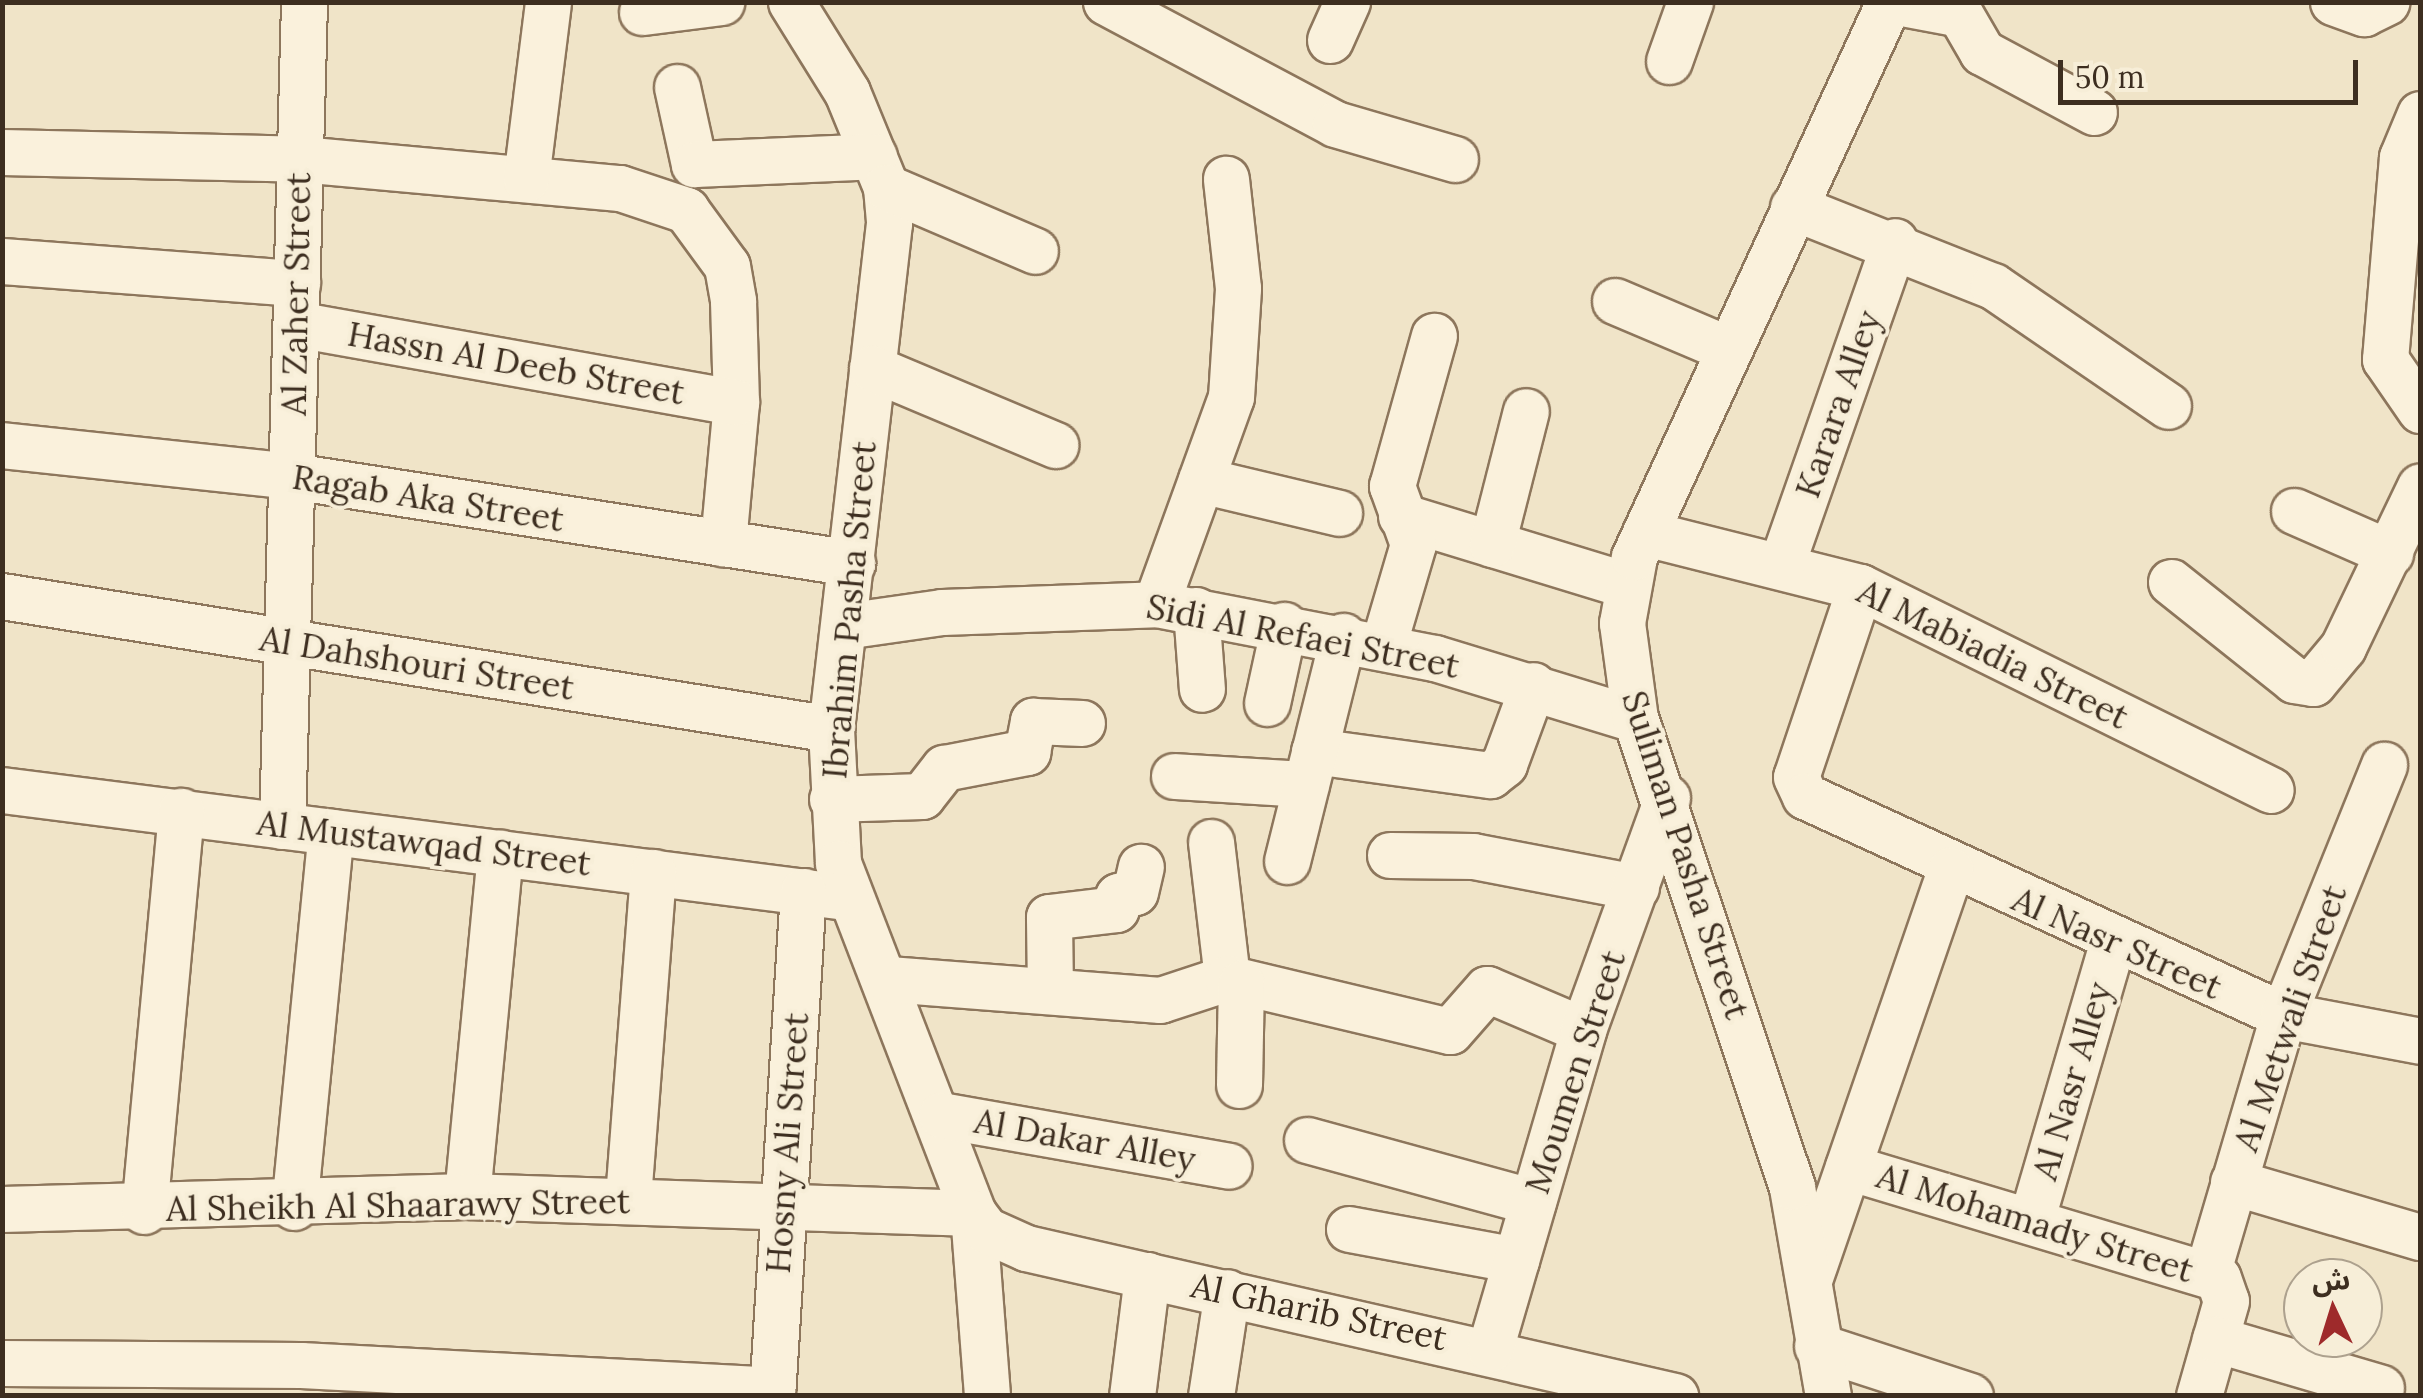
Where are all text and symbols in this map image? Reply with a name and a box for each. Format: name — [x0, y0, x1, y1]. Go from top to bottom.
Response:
scale bar — [2063, 40, 2363, 102]
text: 50 m — [2075, 58, 2145, 96]
street label: Al Zaher Street — [273, 172, 319, 416]
street label: Karara Alley — [1786, 305, 1890, 503]
street label: Hassn Al Deeb Street — [344, 313, 688, 413]
street label: Ibrahim Pasha Street — [813, 439, 885, 781]
street label: Ragab Aka Street — [289, 456, 567, 540]
street label: Al Mabiadia Street — [1851, 570, 2135, 738]
street label: Sidi Al Refaei Street — [1143, 585, 1463, 687]
street label: Al Dahshouri Street — [257, 617, 577, 709]
street label: Suliman Pasha Street — [1613, 686, 1759, 1024]
street label: Al Mustawqad Street — [255, 802, 593, 884]
street label: Al Nasr Street — [2006, 878, 2228, 1008]
street label: Al Metwali Street — [2225, 879, 2355, 1157]
street label: Moumen Street — [1516, 945, 1634, 1199]
street label: Al Nasr Alley — [2024, 977, 2120, 1185]
street label: Hosny Ali Street — [757, 1011, 817, 1275]
street label: Al Dakar Alley — [971, 1100, 1199, 1180]
street label: Al Mohamady Street — [1872, 1155, 2198, 1291]
street label: Al Sheikh Al Shaarawy Street — [166, 1180, 630, 1230]
north arrow — [2283, 1258, 2383, 1358]
text: ش — [2311, 1261, 2351, 1299]
street label: Al Gharib Street — [1187, 1264, 1451, 1360]

